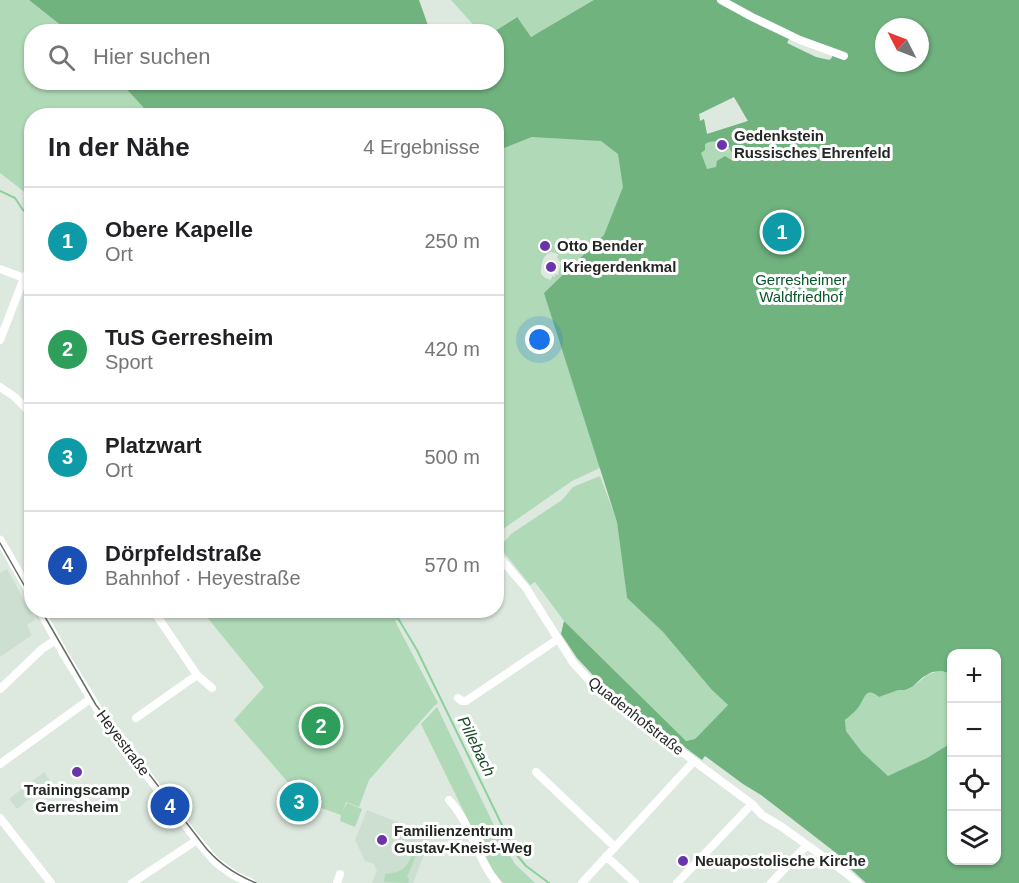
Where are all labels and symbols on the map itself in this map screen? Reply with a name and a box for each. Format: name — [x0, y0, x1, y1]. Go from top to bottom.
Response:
north arrow — [875, 18, 929, 72]
place label: Gedenkstein Russisches Ehrenfeld — [734, 127, 891, 161]
marker: Gedenkstein Russisches Ehrenfeld — [715, 138, 729, 152]
pin: 1 — [762, 210, 802, 254]
place label: Otto Bender — [557, 237, 644, 254]
marker: Otto Bender — [538, 239, 552, 253]
place label: Kriegerdenkmal — [563, 258, 676, 275]
marker: Kriegerdenkmal — [544, 260, 558, 274]
park label: Gerresheimer Waldfriedhof — [755, 271, 847, 305]
your location — [525, 325, 554, 354]
street label: Quadenhofstraße — [585, 673, 688, 758]
pin: 2 — [302, 704, 340, 748]
street label: Heyestraße — [93, 707, 154, 779]
water label: Pillebach — [455, 713, 498, 779]
marker: Trainingscamp Gerresheim — [70, 765, 84, 779]
pin: 3 — [280, 780, 318, 824]
place label: Trainingscamp Gerresheim — [24, 781, 130, 815]
pin: 4 — [150, 784, 190, 828]
place label: Familienzentrum Gustav-Kneist-Weg — [394, 822, 532, 856]
marker: Familienzentrum Gustav-Kneist-Weg — [375, 833, 389, 847]
place label: Neuapostolische Kirche — [695, 852, 866, 869]
marker: Neuapostolische Kirche — [676, 854, 690, 868]

